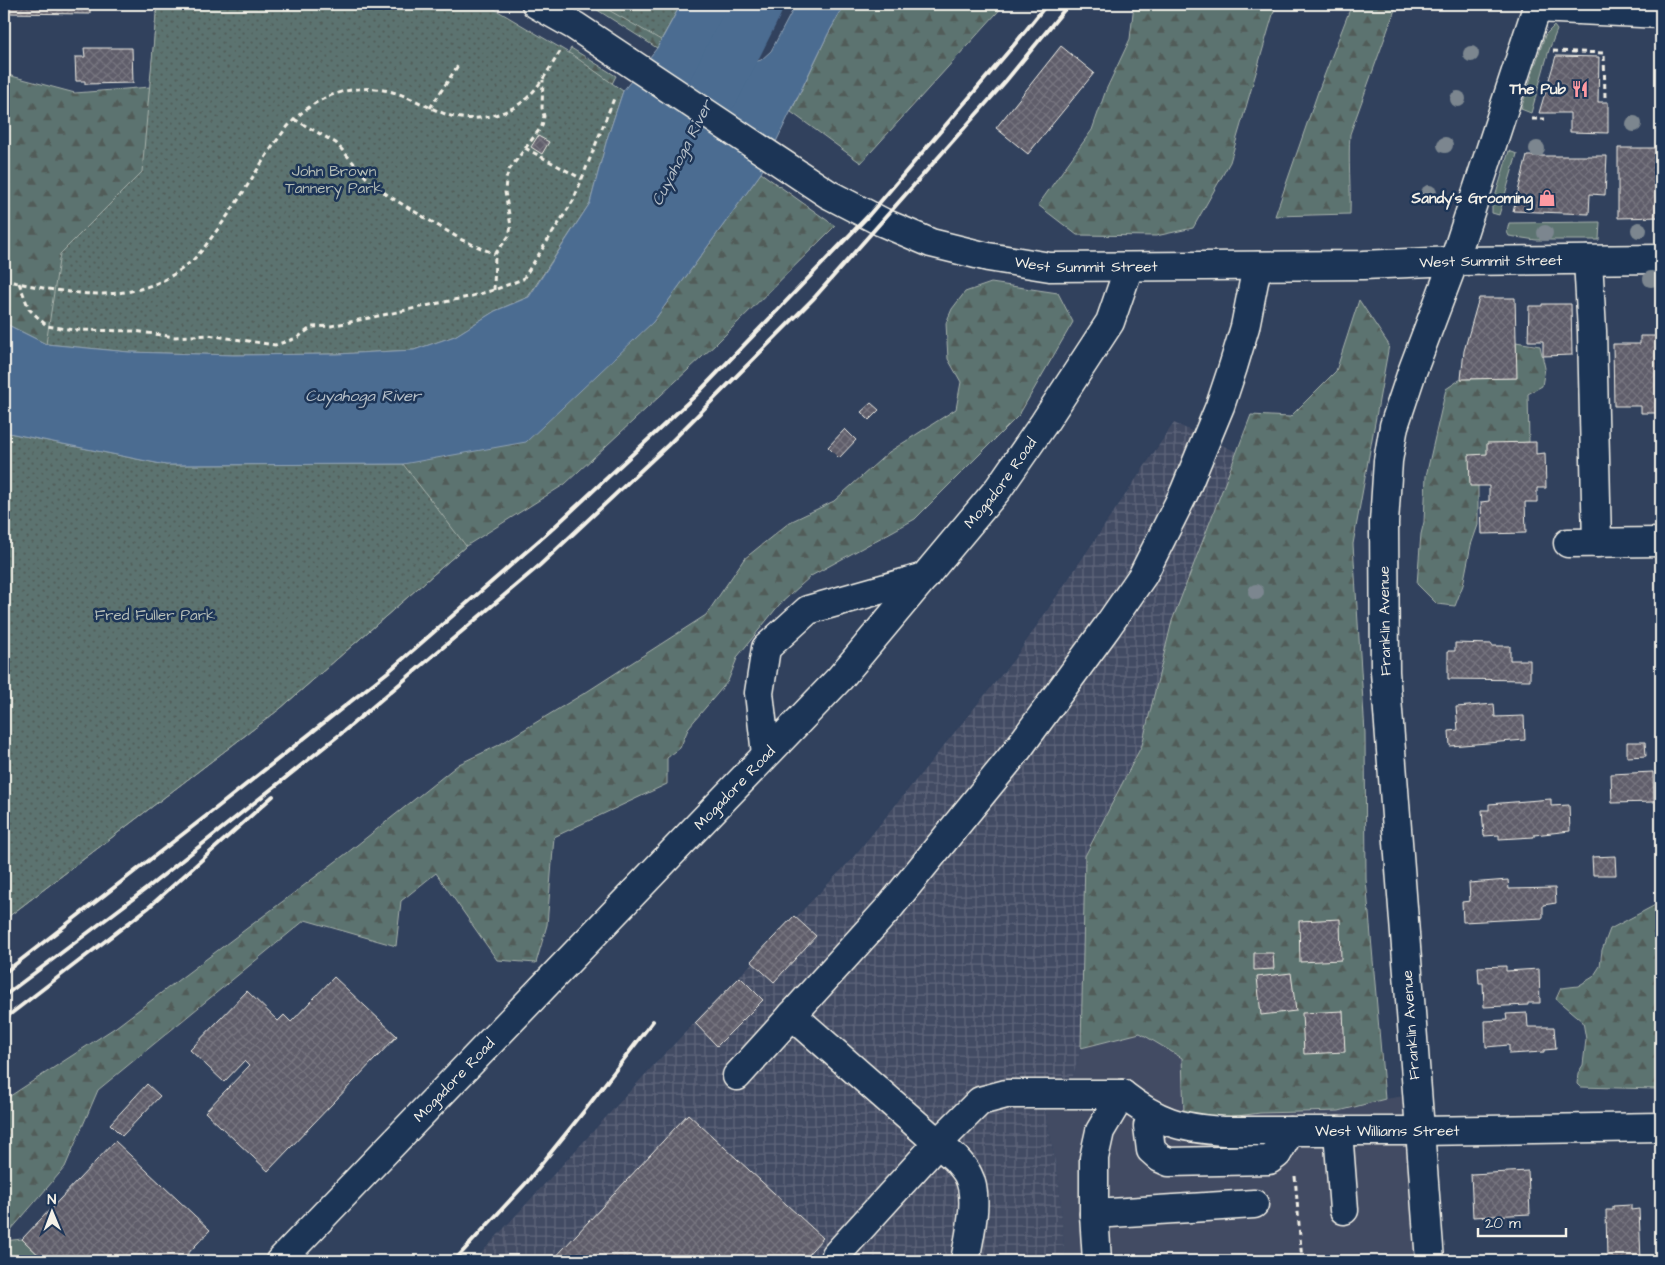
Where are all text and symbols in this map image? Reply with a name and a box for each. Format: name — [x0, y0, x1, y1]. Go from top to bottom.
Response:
place label: The Pub — [1509, 79, 1567, 100]
restaurant icon: The Pub — [1570, 79, 1590, 99]
water label: Cuyahoga River — [646, 95, 720, 210]
park label: John Brown Tannery Park — [285, 161, 383, 200]
place label: Sandy's Grooming — [1411, 188, 1533, 211]
shop icon: Sandy's Grooming — [1537, 188, 1557, 208]
street label: West Summit Street — [1419, 249, 1562, 273]
street label: West Summit Street — [1013, 251, 1158, 277]
water label: Cuyahoga River — [305, 385, 423, 408]
street label: Mogadore Road — [959, 433, 1042, 533]
street label: Franklin Avenue — [1374, 566, 1396, 676]
park label: Fred Fuller Park — [95, 605, 215, 626]
street label: Mogadore Road — [689, 741, 780, 835]
street label: Franklin Avenue — [1397, 969, 1425, 1081]
street label: Mogadore Road — [408, 1033, 500, 1127]
street label: West Williams Street — [1315, 1120, 1460, 1142]
north arrow — [28, 1188, 78, 1238]
text: N — [47, 1190, 57, 1210]
scale bar — [1478, 1205, 1565, 1237]
text: 20 m — [1485, 1213, 1521, 1234]

